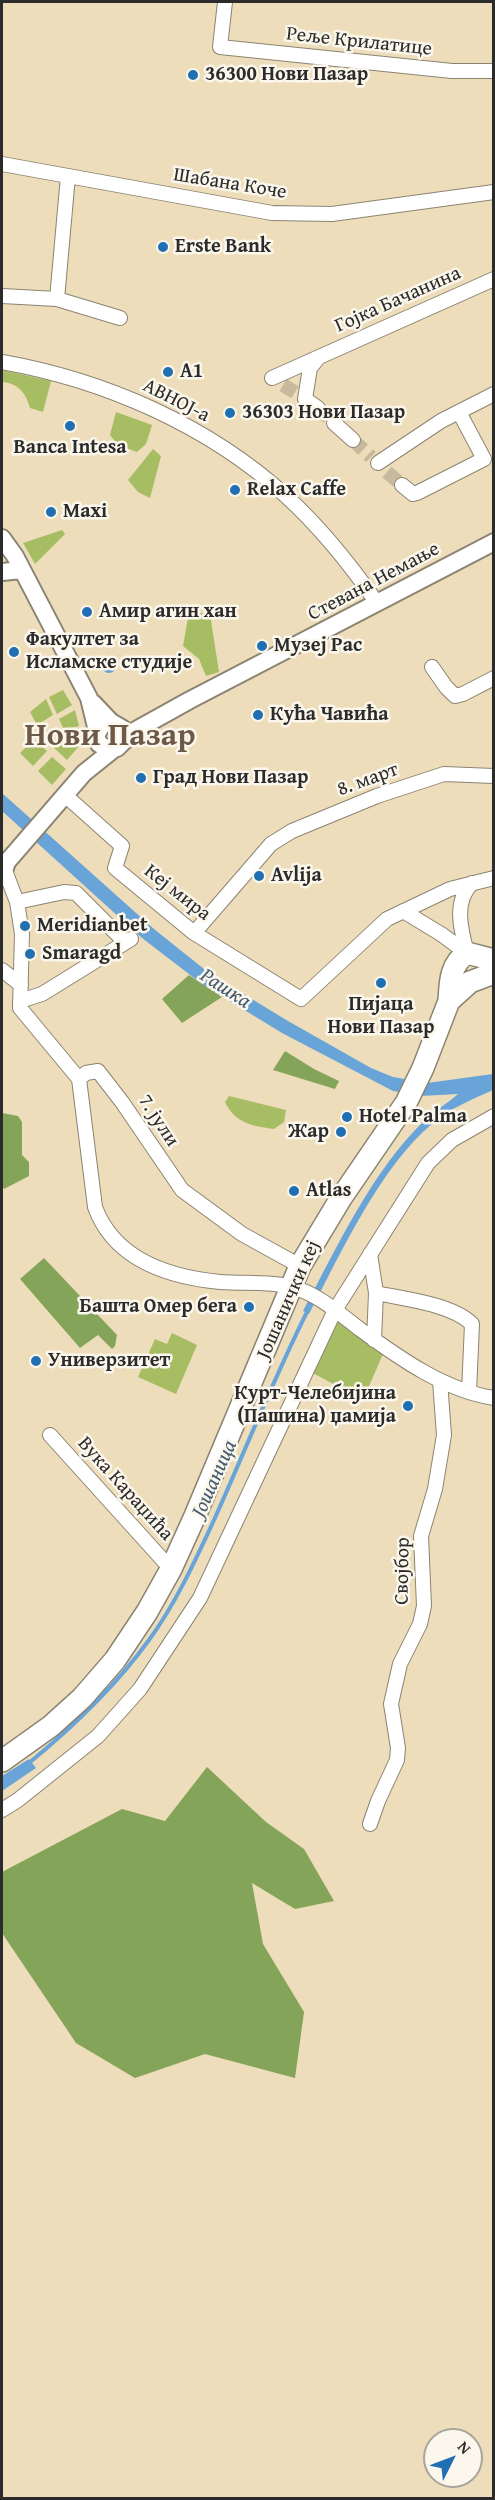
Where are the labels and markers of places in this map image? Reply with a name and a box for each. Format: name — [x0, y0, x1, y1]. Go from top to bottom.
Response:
place label: 36300 Нови Пазар — [205, 63, 368, 87]
marker: 36300 Нови Пазар — [186, 68, 200, 82]
place label: Erste Bank — [175, 235, 271, 259]
marker: Erste Bank — [156, 240, 170, 254]
place label: A1 — [180, 360, 203, 384]
marker: A1 — [161, 365, 175, 379]
place label: 36303 Нови Пазар — [242, 401, 405, 425]
marker: 36303 Нови Пазар — [223, 406, 237, 420]
marker: Banca Intesa — [63, 419, 77, 433]
place label: Banca Intesa — [13, 436, 127, 460]
place label: Relax Caffe — [247, 478, 346, 502]
marker: Relax Caffe — [228, 483, 242, 497]
place label: Maxi — [63, 500, 107, 524]
marker: Maxi — [44, 505, 58, 519]
place label: Амир агин хан — [99, 600, 237, 624]
marker: Амир агин хан — [80, 605, 94, 619]
place label: Факултет за Исламске студије — [26, 628, 192, 675]
place label: Музеј Рас — [274, 634, 362, 658]
marker: Музеј Рас — [255, 639, 269, 653]
marker: Факултет за Исламске студије — [7, 645, 21, 659]
place label: Кућа Чавића — [270, 703, 388, 727]
marker: Кућа Чавића — [251, 708, 265, 722]
place label: Град Нови Пазар — [153, 766, 308, 790]
marker: Град Нови Пазар — [134, 771, 148, 785]
place label: Avlija — [271, 864, 322, 888]
marker: Avlija — [252, 869, 266, 883]
place label: Meridianbet — [37, 914, 147, 938]
marker: Meridianbet — [18, 919, 32, 933]
place label: Smaragd — [42, 942, 121, 966]
marker: Smaragd — [23, 947, 37, 961]
marker: Пијаца Нови Пазар — [374, 976, 388, 990]
place label: Пијаца Нови Пазар — [328, 993, 434, 1040]
place label: Hotel Palma — [359, 1105, 467, 1129]
marker: Hotel Palma — [340, 1110, 354, 1124]
place label: Жар — [288, 1120, 329, 1144]
marker: Жар — [334, 1125, 348, 1139]
place label: Atlas — [306, 1179, 351, 1203]
marker: Atlas — [287, 1184, 301, 1198]
place label: Башта Омер бега — [80, 1295, 237, 1319]
marker: Башта Омер бега — [242, 1300, 256, 1314]
place label: Универзитет — [48, 1349, 170, 1373]
marker: Универзитет — [29, 1354, 43, 1368]
place label: Курт-Челебијина (Пашина) џамија — [234, 1382, 396, 1429]
marker: Курт-Челебијина (Пашина) џамија — [401, 1399, 415, 1413]

